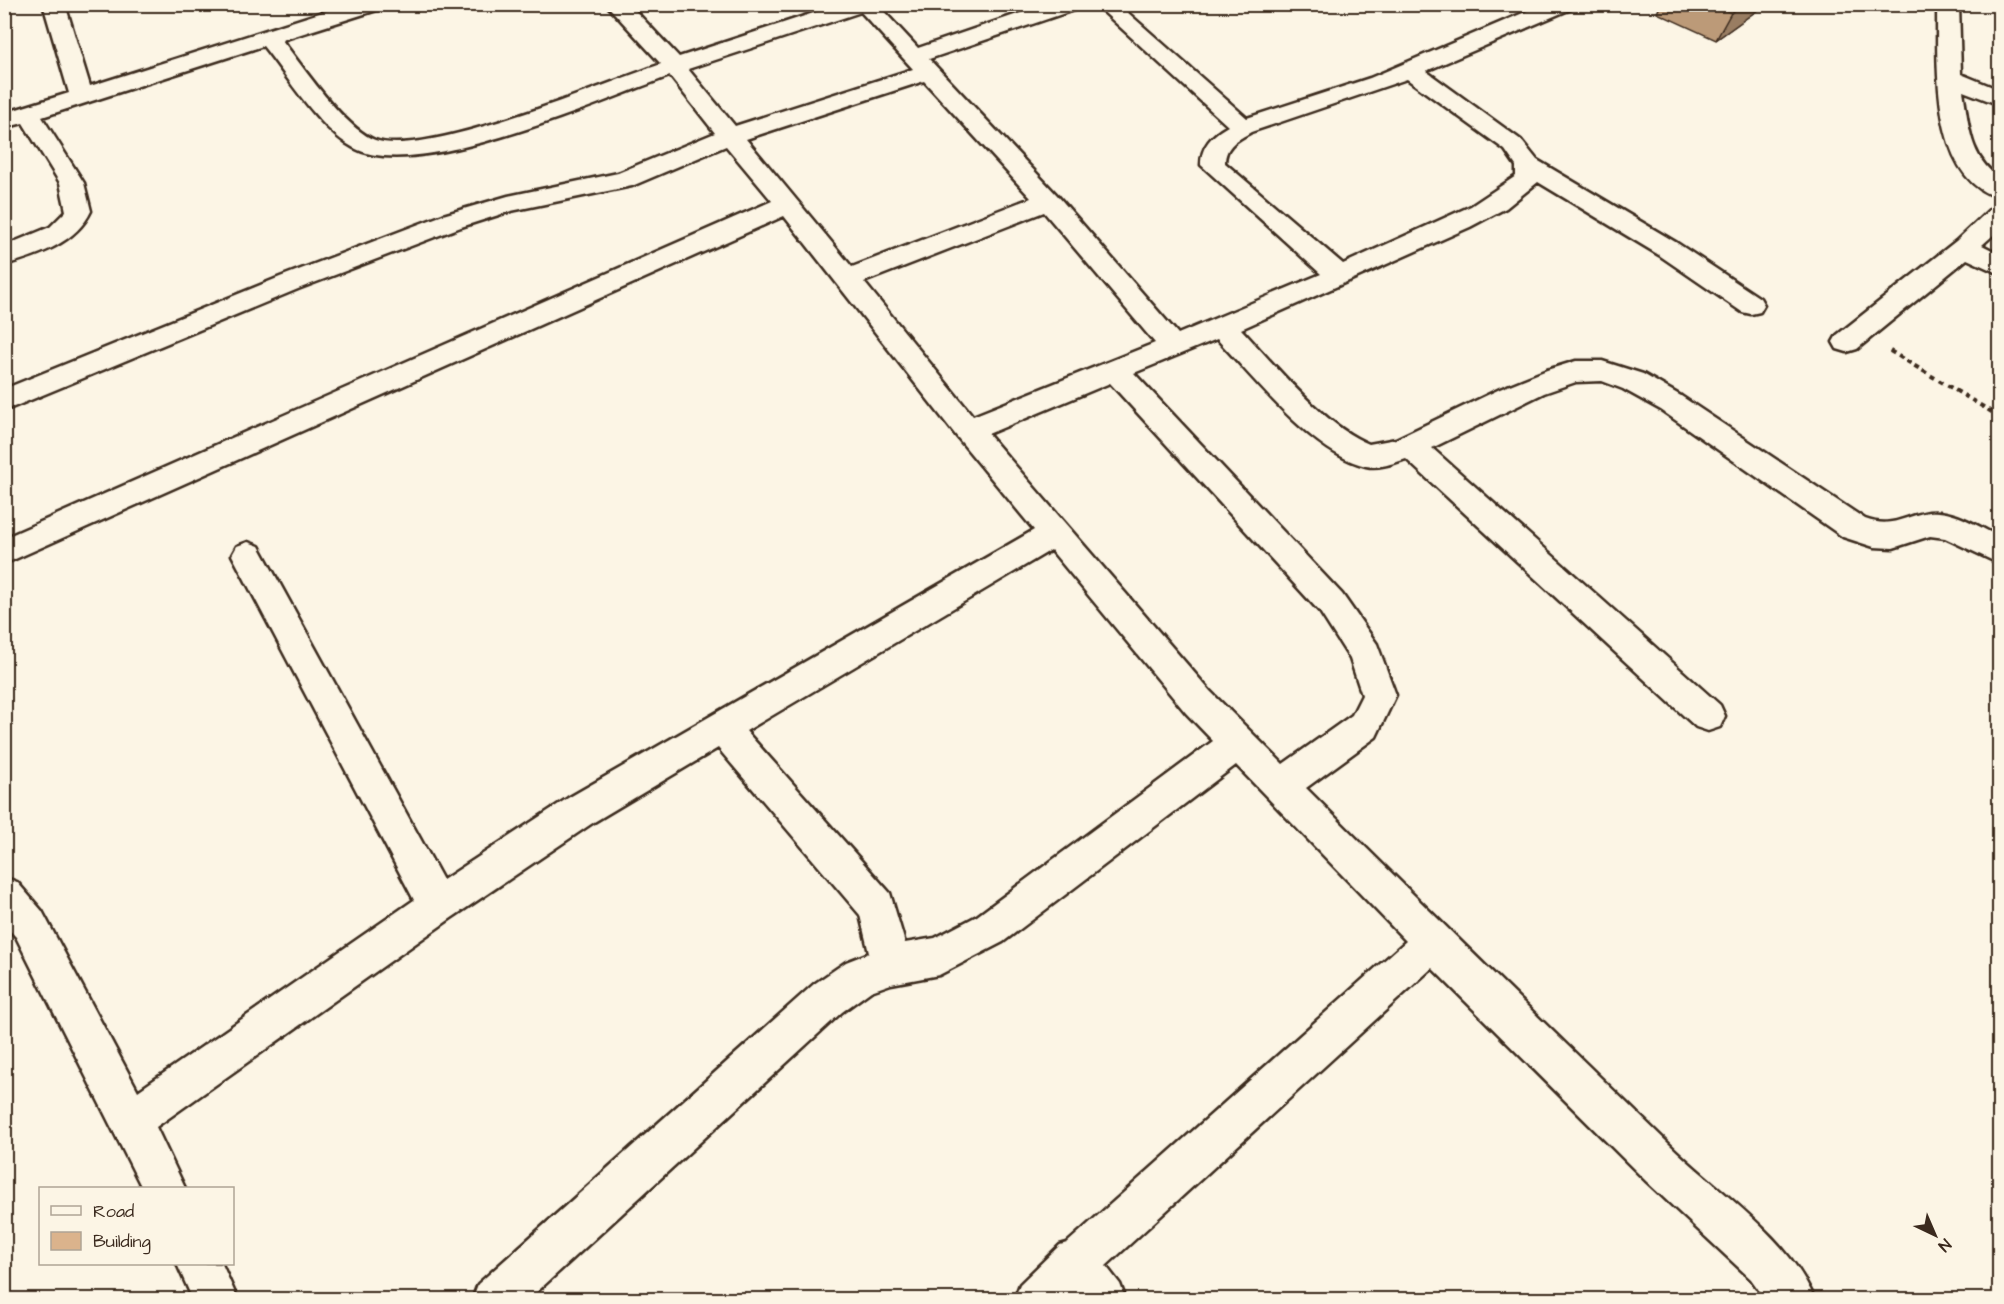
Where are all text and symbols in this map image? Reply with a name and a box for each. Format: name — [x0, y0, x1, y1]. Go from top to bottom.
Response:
legend — [39, 1187, 234, 1265]
text: Road — [93, 1199, 134, 1224]
north arrow — [1905, 1205, 1965, 1265]
text: Building — [93, 1229, 151, 1255]
text: N — [1933, 1234, 1956, 1256]

